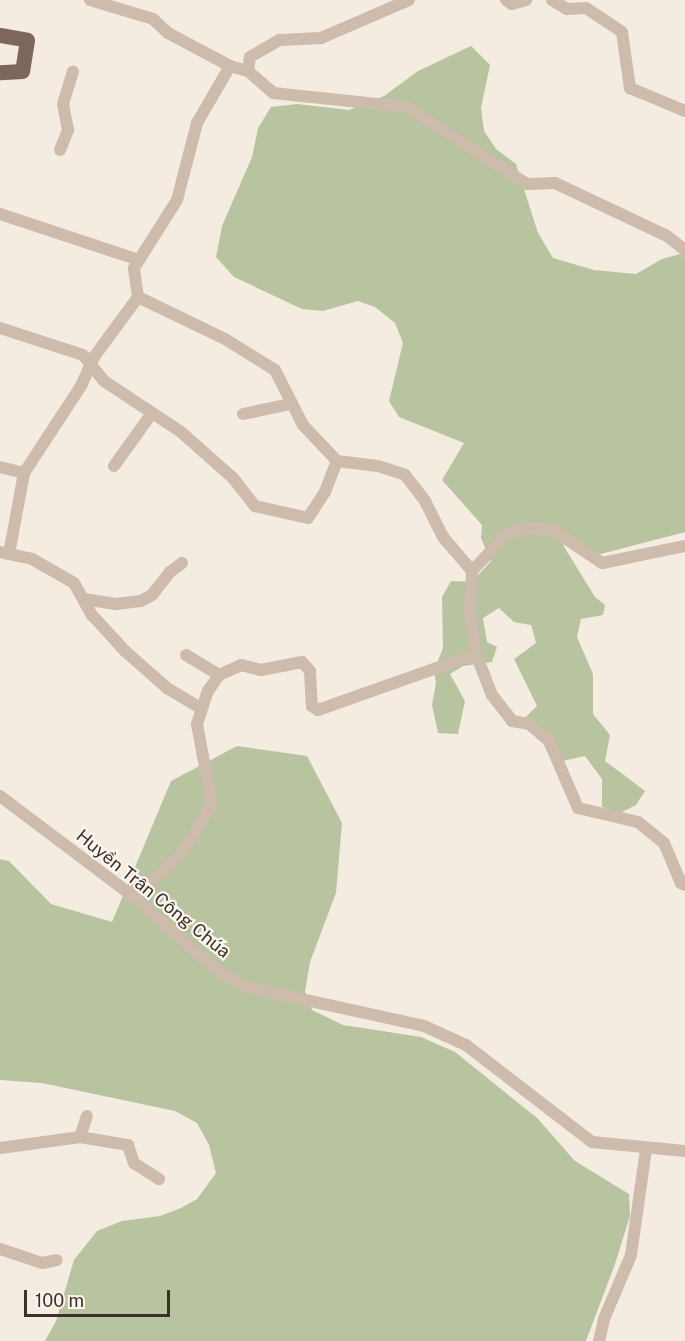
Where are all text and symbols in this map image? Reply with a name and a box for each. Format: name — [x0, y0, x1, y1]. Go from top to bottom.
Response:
street label: Huyền Trân Công Chúa — [72, 825, 234, 963]
scale bar — [27, 1278, 172, 1316]
text: 100 m — [35, 1290, 84, 1311]

